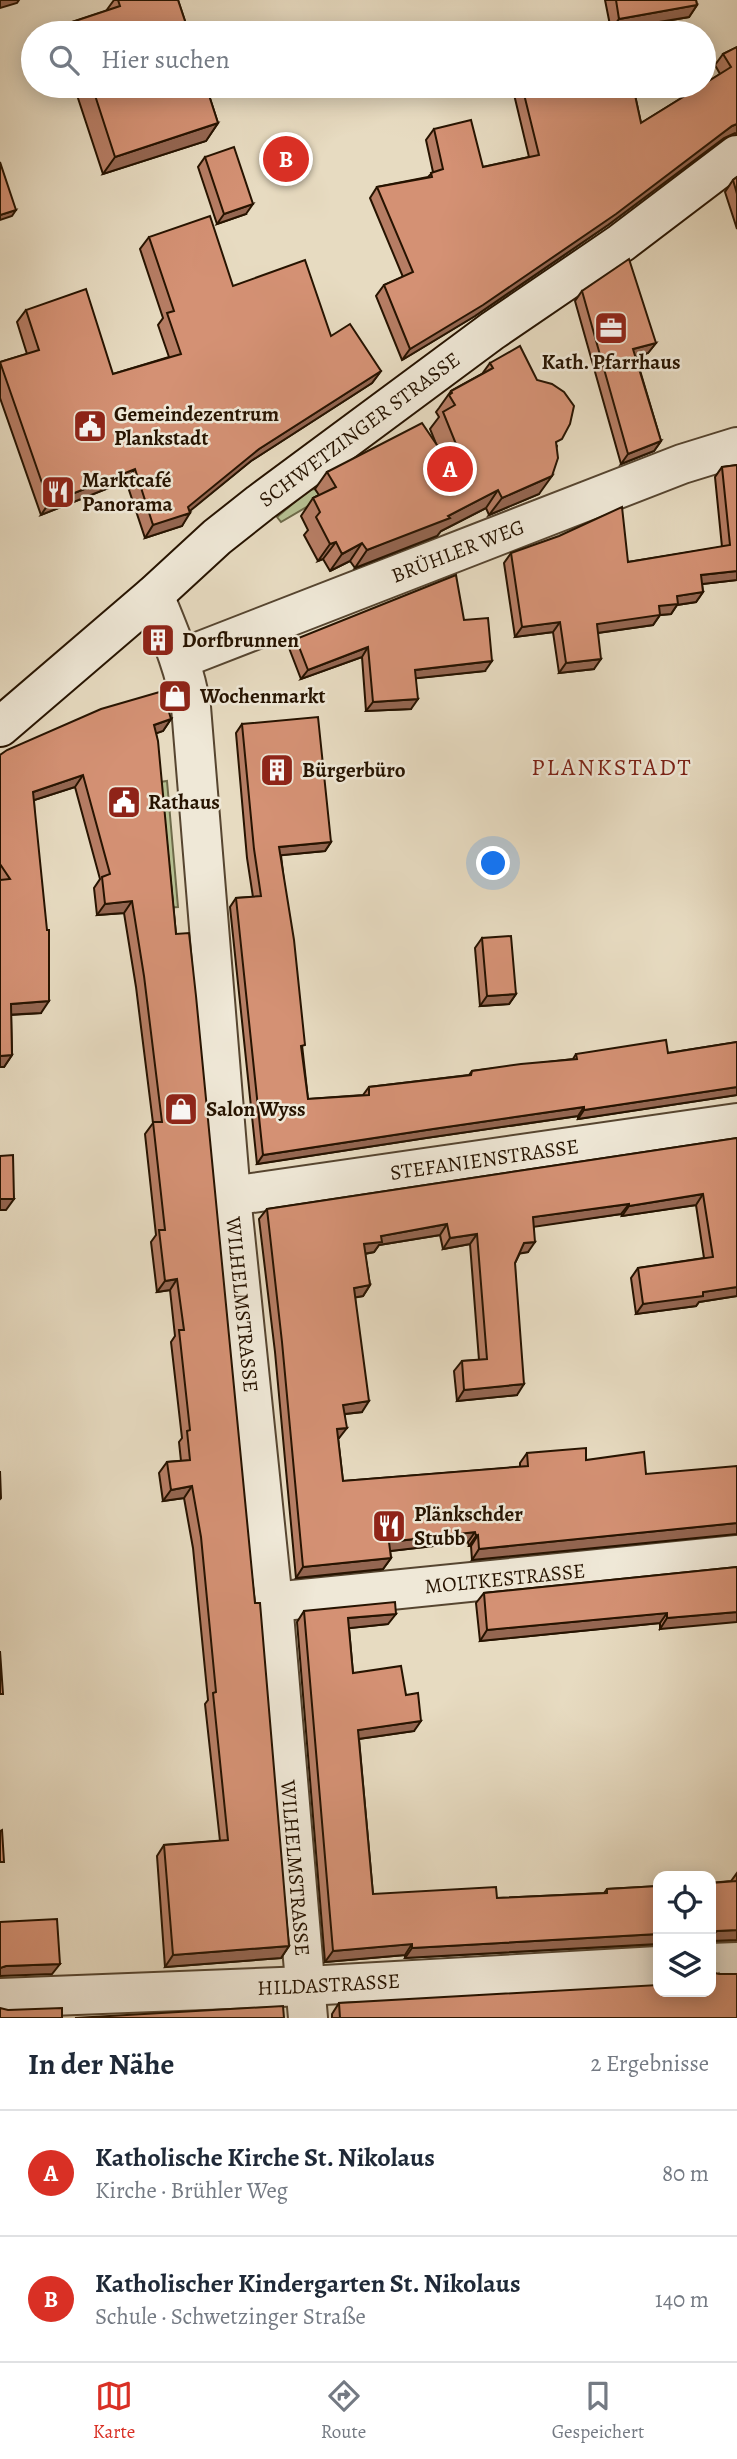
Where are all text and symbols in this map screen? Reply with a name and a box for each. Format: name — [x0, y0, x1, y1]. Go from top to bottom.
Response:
search box — [21, 21, 716, 98]
icon: search — [45, 41, 83, 79]
text: Hier suchen — [101, 42, 230, 77]
pin: B — [263, 133, 309, 185]
office icon: Kath. Pfarrhaus — [592, 309, 630, 347]
street label: SCHWETZINGER STRASSE — [254, 346, 464, 512]
place label: Kath. Pfarrhaus — [541, 348, 681, 376]
place label: Gemeindezentrum Plankstadt — [114, 400, 280, 452]
public building icon: Gemeindezentrum Plankstadt — [71, 407, 109, 445]
pin: A — [427, 443, 473, 495]
place label: Marktcafé Panorama — [82, 466, 174, 518]
restaurant icon: Marktcafé Panorama — [39, 473, 77, 511]
street label: BRÜHLER WEG — [387, 513, 528, 590]
building icon: Dorfbrunnen — [139, 621, 177, 659]
place label: Dorfbrunnen — [182, 626, 299, 654]
shop icon: Wochenmarkt — [156, 677, 194, 715]
place label: Wochenmarkt — [199, 682, 326, 710]
building icon: Bürgerbüro — [258, 751, 296, 789]
district label: PLANKSTADT — [531, 751, 693, 783]
place label: Bürgerbüro — [302, 756, 406, 784]
public building icon: Rathaus — [105, 783, 143, 821]
place label: Rathaus — [148, 788, 220, 816]
your location — [476, 846, 510, 880]
shop icon: Salon Wyss — [162, 1090, 200, 1128]
place label: Salon Wyss — [206, 1095, 306, 1123]
street label: STEFANIENSTRASSE — [388, 1132, 581, 1187]
street label: WILHELMSTRASSE — [219, 1214, 265, 1394]
place label: Plänkschder Stubb — [414, 1500, 523, 1552]
restaurant icon: Plänkschder Stubb — [370, 1507, 408, 1545]
street label: MOLTKESTRASSE — [423, 1556, 587, 1601]
street label: WILHELMSTRASSE — [274, 1778, 317, 1957]
map controls — [653, 1871, 716, 1997]
button: locate — [653, 1871, 716, 1934]
button: layers — [653, 1934, 716, 1997]
street label: HILDASTRASSE — [257, 1967, 401, 2002]
text: In der Nähe — [28, 2044, 174, 2084]
text: 2 Ergebnisse — [590, 2048, 709, 2079]
text: Katholische Kirche St. Nikolaus — [95, 2140, 435, 2175]
text: A — [44, 2158, 58, 2189]
text: 80 m — [662, 2158, 709, 2189]
text: Kirche · Brühler Weg — [95, 2175, 288, 2206]
text: Katholischer Kindergarten St. Nikolaus — [95, 2266, 521, 2301]
text: B — [44, 2284, 58, 2315]
text: 140 m — [655, 2284, 709, 2315]
text: Schule · Schwetzinger Straße — [95, 2301, 366, 2332]
tab: Karte — [93, 2377, 135, 2445]
tab: Route — [321, 2377, 366, 2445]
tab: Gespeichert — [552, 2377, 644, 2445]

